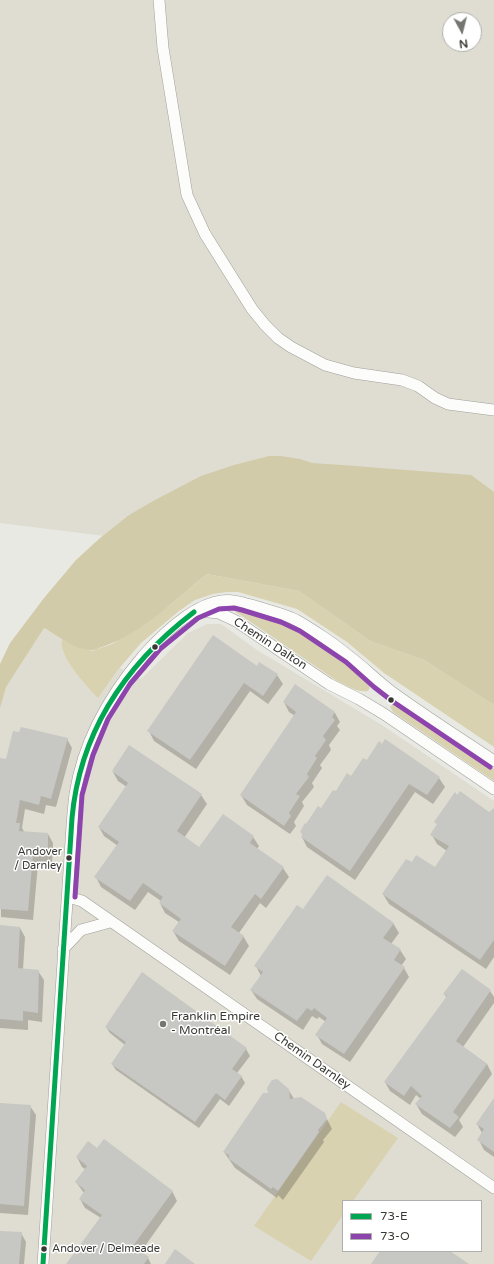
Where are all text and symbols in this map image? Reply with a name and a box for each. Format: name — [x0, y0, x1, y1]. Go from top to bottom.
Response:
north arrow — [442, 12, 482, 52]
text: N — [458, 36, 469, 50]
street label: Chemin Dalton — [231, 615, 309, 673]
unlabelled marker — [150, 642, 160, 652]
unlabelled marker — [386, 695, 396, 705]
place label: Andover / Darnley — [14, 845, 62, 871]
marker: Andover / Darnley — [64, 853, 74, 863]
place label: Franklin Empire - Montréal — [171, 1010, 260, 1038]
marker: Franklin Empire - Montréal — [158, 1019, 168, 1029]
street label: Chemin Darnley — [271, 1029, 353, 1093]
legend — [342, 1200, 482, 1252]
text: 73-E — [380, 1209, 408, 1223]
text: 73-O — [380, 1229, 410, 1243]
place label: Andover / Delmeade — [52, 1242, 160, 1256]
marker: Andover / Delmeade — [39, 1244, 49, 1254]

